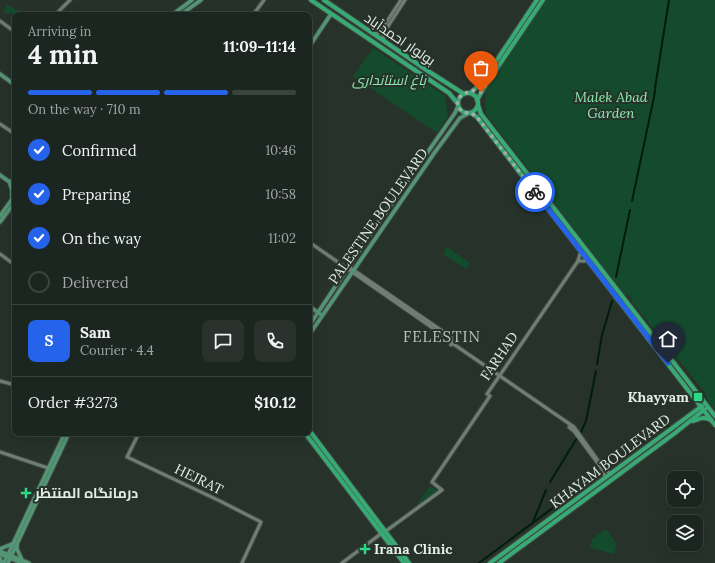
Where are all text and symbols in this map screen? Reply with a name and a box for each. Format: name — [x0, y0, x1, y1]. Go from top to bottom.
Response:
street label: بولوار احمدآباد — [361, 9, 439, 69]
text: Arriving in — [28, 23, 91, 40]
text: 11:09–11:14 — [223, 37, 296, 56]
text: 4 min — [28, 38, 98, 71]
pin — [464, 51, 498, 92]
icon: bag — [470, 57, 492, 79]
park label: باغ استانداری — [352, 71, 427, 90]
park label: Malek Abad Garden — [574, 88, 648, 122]
text: On the way · 710 m — [28, 101, 141, 118]
icon: check — [28, 139, 50, 161]
text: Confirmed — [62, 141, 137, 160]
text: 10:46 — [265, 142, 296, 159]
street label: PALESTINE BOULEVARD — [324, 145, 432, 287]
courier — [515, 172, 555, 212]
icon: bike — [524, 181, 546, 203]
icon: check — [28, 183, 50, 205]
text: Preparing — [62, 185, 130, 204]
text: 10:58 — [266, 186, 296, 203]
icon: check — [28, 227, 50, 249]
text: On the way — [62, 229, 141, 248]
text: 11:02 — [268, 230, 296, 247]
text: Delivered — [62, 273, 129, 292]
button: chat — [202, 320, 244, 362]
button: phone — [254, 320, 296, 362]
pin — [651, 322, 685, 363]
text: Sam — [80, 323, 111, 342]
district label: FELESTIN — [403, 327, 481, 346]
street label: FARHAD — [476, 328, 522, 384]
icon: home — [657, 328, 679, 350]
text: S — [45, 331, 53, 350]
text: Courier · 4.4 — [80, 342, 154, 359]
place label: Khayyam — [628, 388, 689, 406]
marker: Khayyam — [692, 391, 704, 403]
text: Order #3273 — [28, 393, 118, 412]
text: $10.12 — [254, 393, 296, 412]
street label: KHAYAM BOULEVARD — [546, 410, 674, 512]
street label: HEJRAT — [172, 460, 226, 498]
map controls — [667, 471, 703, 551]
button: locate — [667, 471, 703, 507]
place label: درمانگاه المنتظر — [34, 484, 138, 502]
marker: درمانگاه المنتظر — [20, 487, 32, 499]
button: layers — [667, 515, 703, 551]
place label: Irana Clinic — [374, 540, 453, 558]
marker: Irana Clinic — [359, 543, 371, 555]

